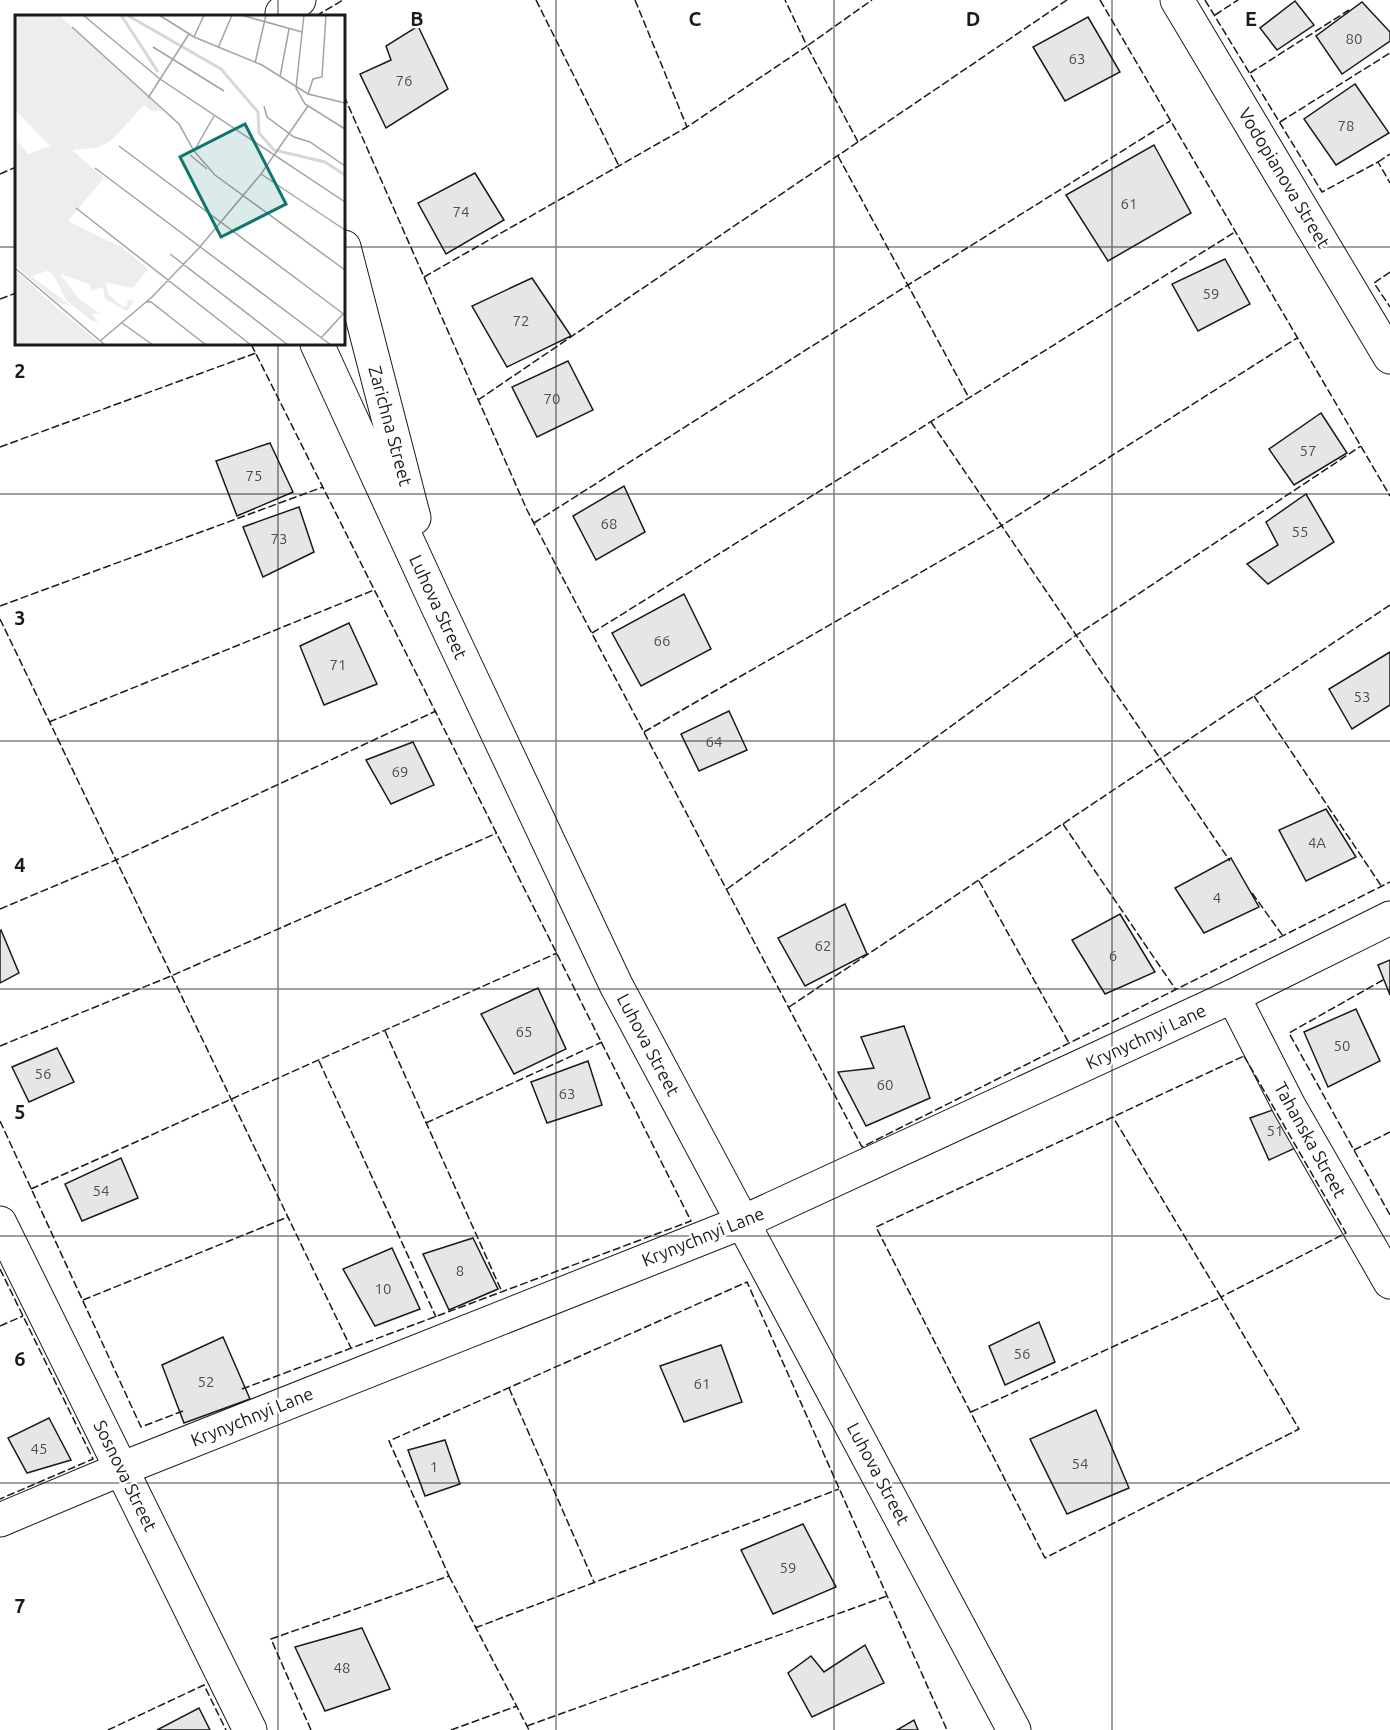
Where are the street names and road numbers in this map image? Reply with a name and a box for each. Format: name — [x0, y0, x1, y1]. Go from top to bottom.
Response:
street label: Vodopianova Street — [1235, 104, 1335, 251]
street label: Zarichna Street — [365, 364, 417, 488]
street label: Luhova Street — [406, 551, 472, 662]
street label: Luhova Street — [614, 990, 684, 1099]
street label: Krynychnyi Lane — [1082, 1000, 1209, 1073]
street label: Tahanska Street — [1271, 1078, 1351, 1201]
street label: Krynychnyi Lane — [639, 1202, 767, 1270]
street label: Krynychnyi Lane — [188, 1382, 316, 1450]
street label: Sosnova Street — [90, 1417, 161, 1534]
street label: Luhova Street — [844, 1419, 914, 1528]

